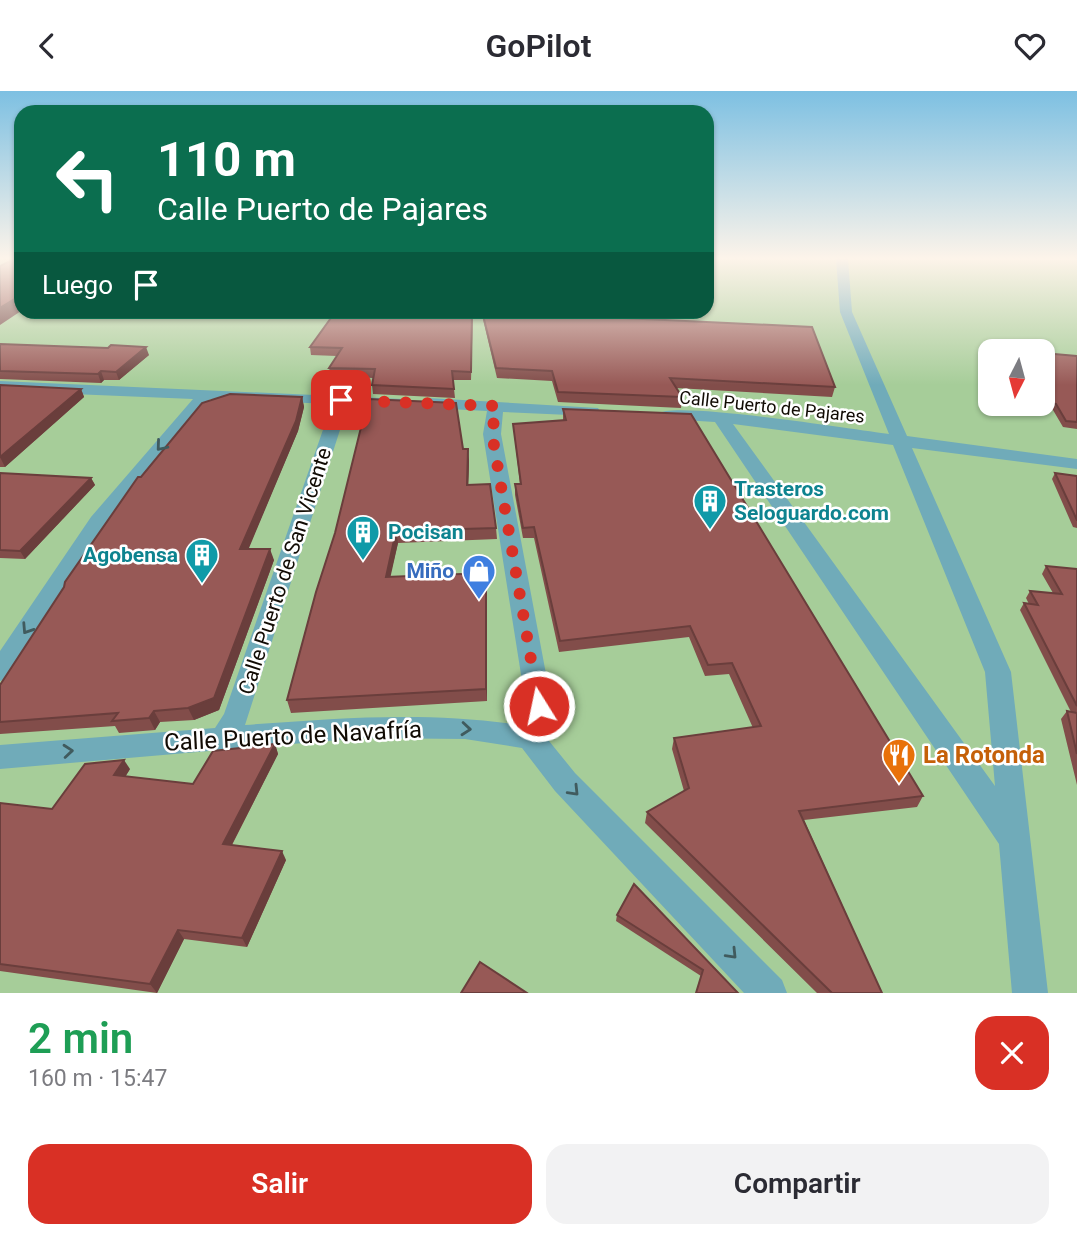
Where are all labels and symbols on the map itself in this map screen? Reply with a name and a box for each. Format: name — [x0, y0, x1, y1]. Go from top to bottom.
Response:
north arrow — [978, 339, 1055, 417]
pin — [311, 370, 371, 430]
street label: Calle Puerto de Pajares — [678, 386, 866, 427]
one-way arrow — [157, 438, 169, 451]
street label: Calle Puerto de San Vicente — [234, 445, 336, 697]
place label: Trasteros Seloguardo.com — [734, 477, 889, 525]
building icon: Trasteros Seloguardo.com — [691, 482, 729, 531]
building icon: Pocisan — [344, 513, 382, 562]
place label: Pocisan — [388, 520, 464, 544]
building icon: Agobensa — [183, 536, 221, 585]
place label: Agobensa — [83, 543, 178, 567]
shop icon: Miño — [460, 552, 498, 601]
place label: Miño — [406, 559, 454, 583]
one-way arrow — [23, 621, 35, 634]
position arrow — [502, 669, 576, 743]
street label: Calle Puerto de Navafría — [163, 715, 423, 757]
one-way arrow — [461, 721, 472, 736]
restaurant icon: La Rotonda — [880, 736, 918, 785]
place label: La Rotonda — [923, 741, 1045, 769]
one-way arrow — [63, 744, 74, 759]
one-way arrow — [565, 782, 578, 795]
one-way arrow — [723, 946, 736, 959]

